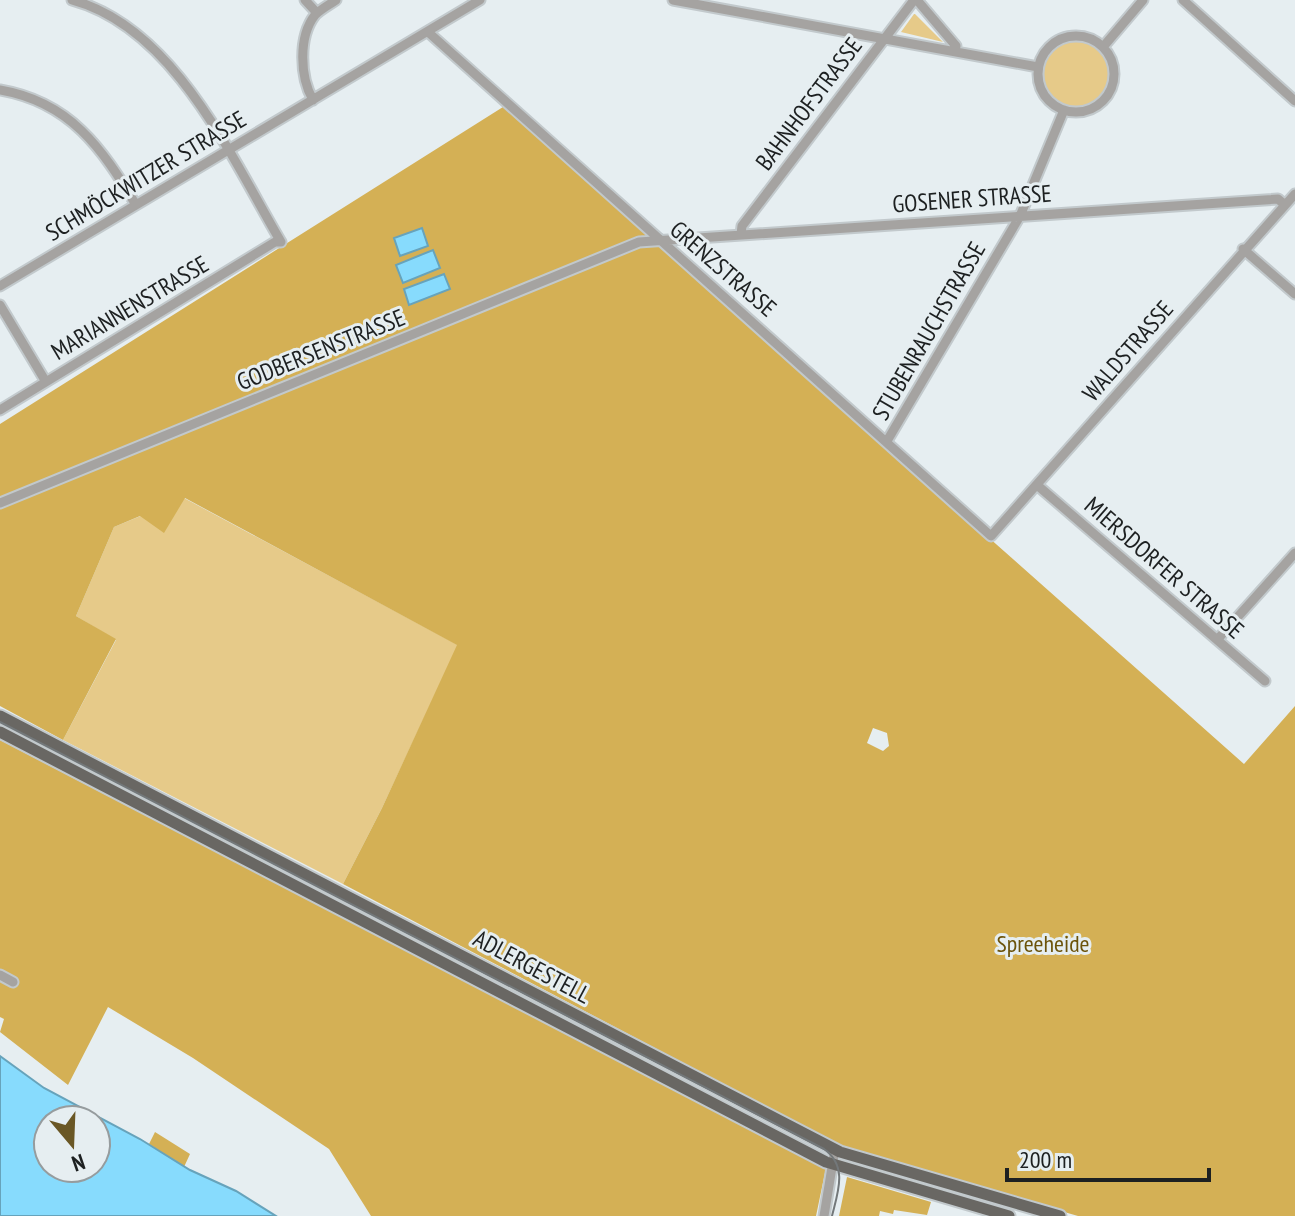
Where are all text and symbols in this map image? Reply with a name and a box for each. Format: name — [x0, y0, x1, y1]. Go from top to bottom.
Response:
street label: BAHNHOFSTRASSE — [749, 31, 869, 176]
street label: SCHMÖCKWITZER STRASSE — [40, 103, 252, 248]
street label: GOSENER STRASSE — [891, 177, 1053, 220]
street label: GRENZSTRASSE — [664, 214, 783, 323]
street label: STUBENRAUCHSTRASSE — [865, 236, 992, 425]
street label: MARIANNENSTRASSE — [45, 248, 214, 367]
street label: WALDSTRASSE — [1075, 294, 1180, 407]
street label: GODBERSENSTRASSE — [232, 302, 409, 397]
street label: MIERSDORFER STRASSE — [1078, 490, 1250, 645]
street label: ADLERGESTELL — [468, 923, 596, 1010]
park label: Spreeheide — [997, 928, 1089, 959]
north arrow — [32, 1104, 112, 1184]
scale bar — [1007, 1132, 1209, 1182]
text: 200 m — [1019, 1144, 1072, 1175]
text: N — [68, 1148, 89, 1178]

